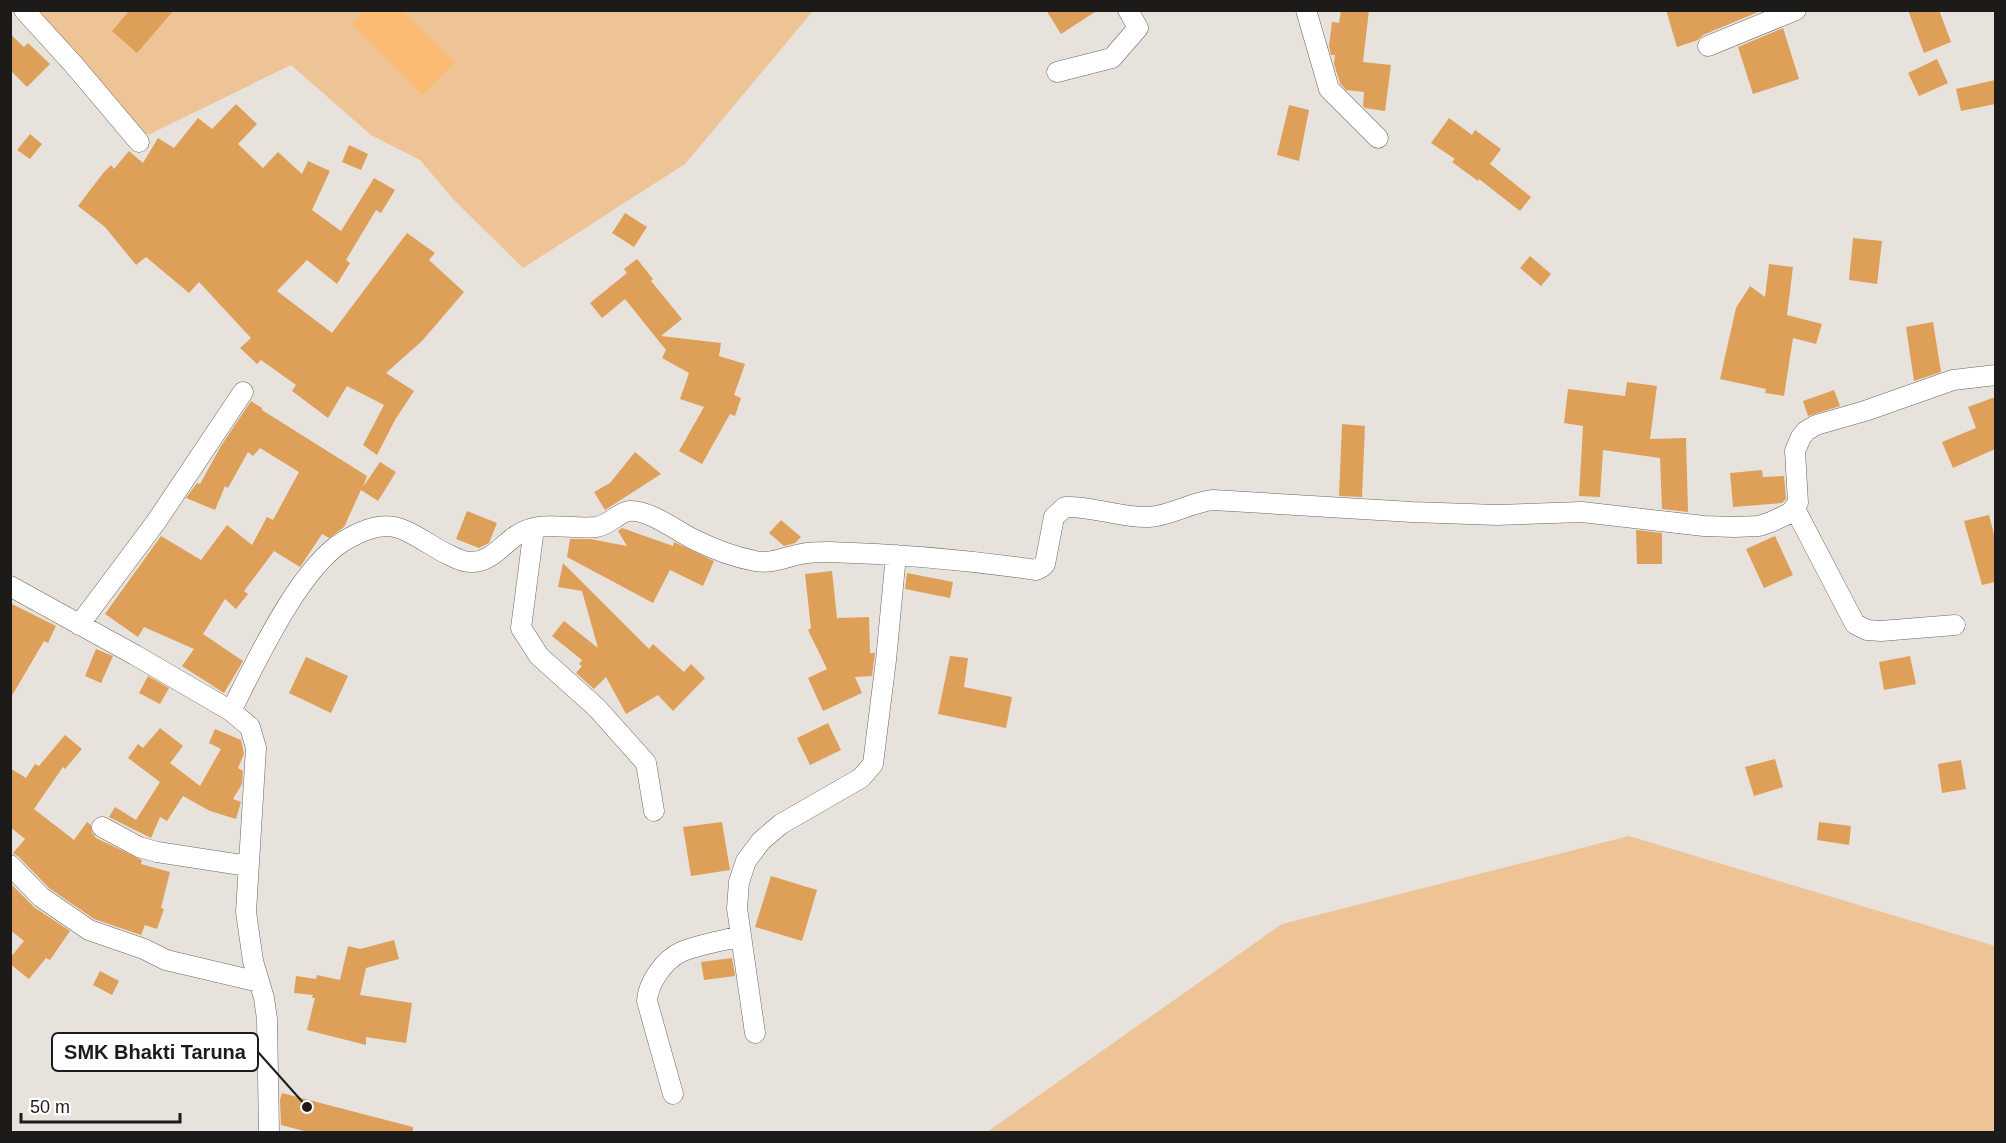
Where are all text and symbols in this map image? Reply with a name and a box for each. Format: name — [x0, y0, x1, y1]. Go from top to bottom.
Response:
callout: SMK Bhakti Taruna — [52, 1033, 258, 1071]
text: SMK Bhakti Taruna — [64, 1041, 247, 1063]
scale bar — [21, 1086, 180, 1124]
text: 50 m — [30, 1097, 70, 1117]

